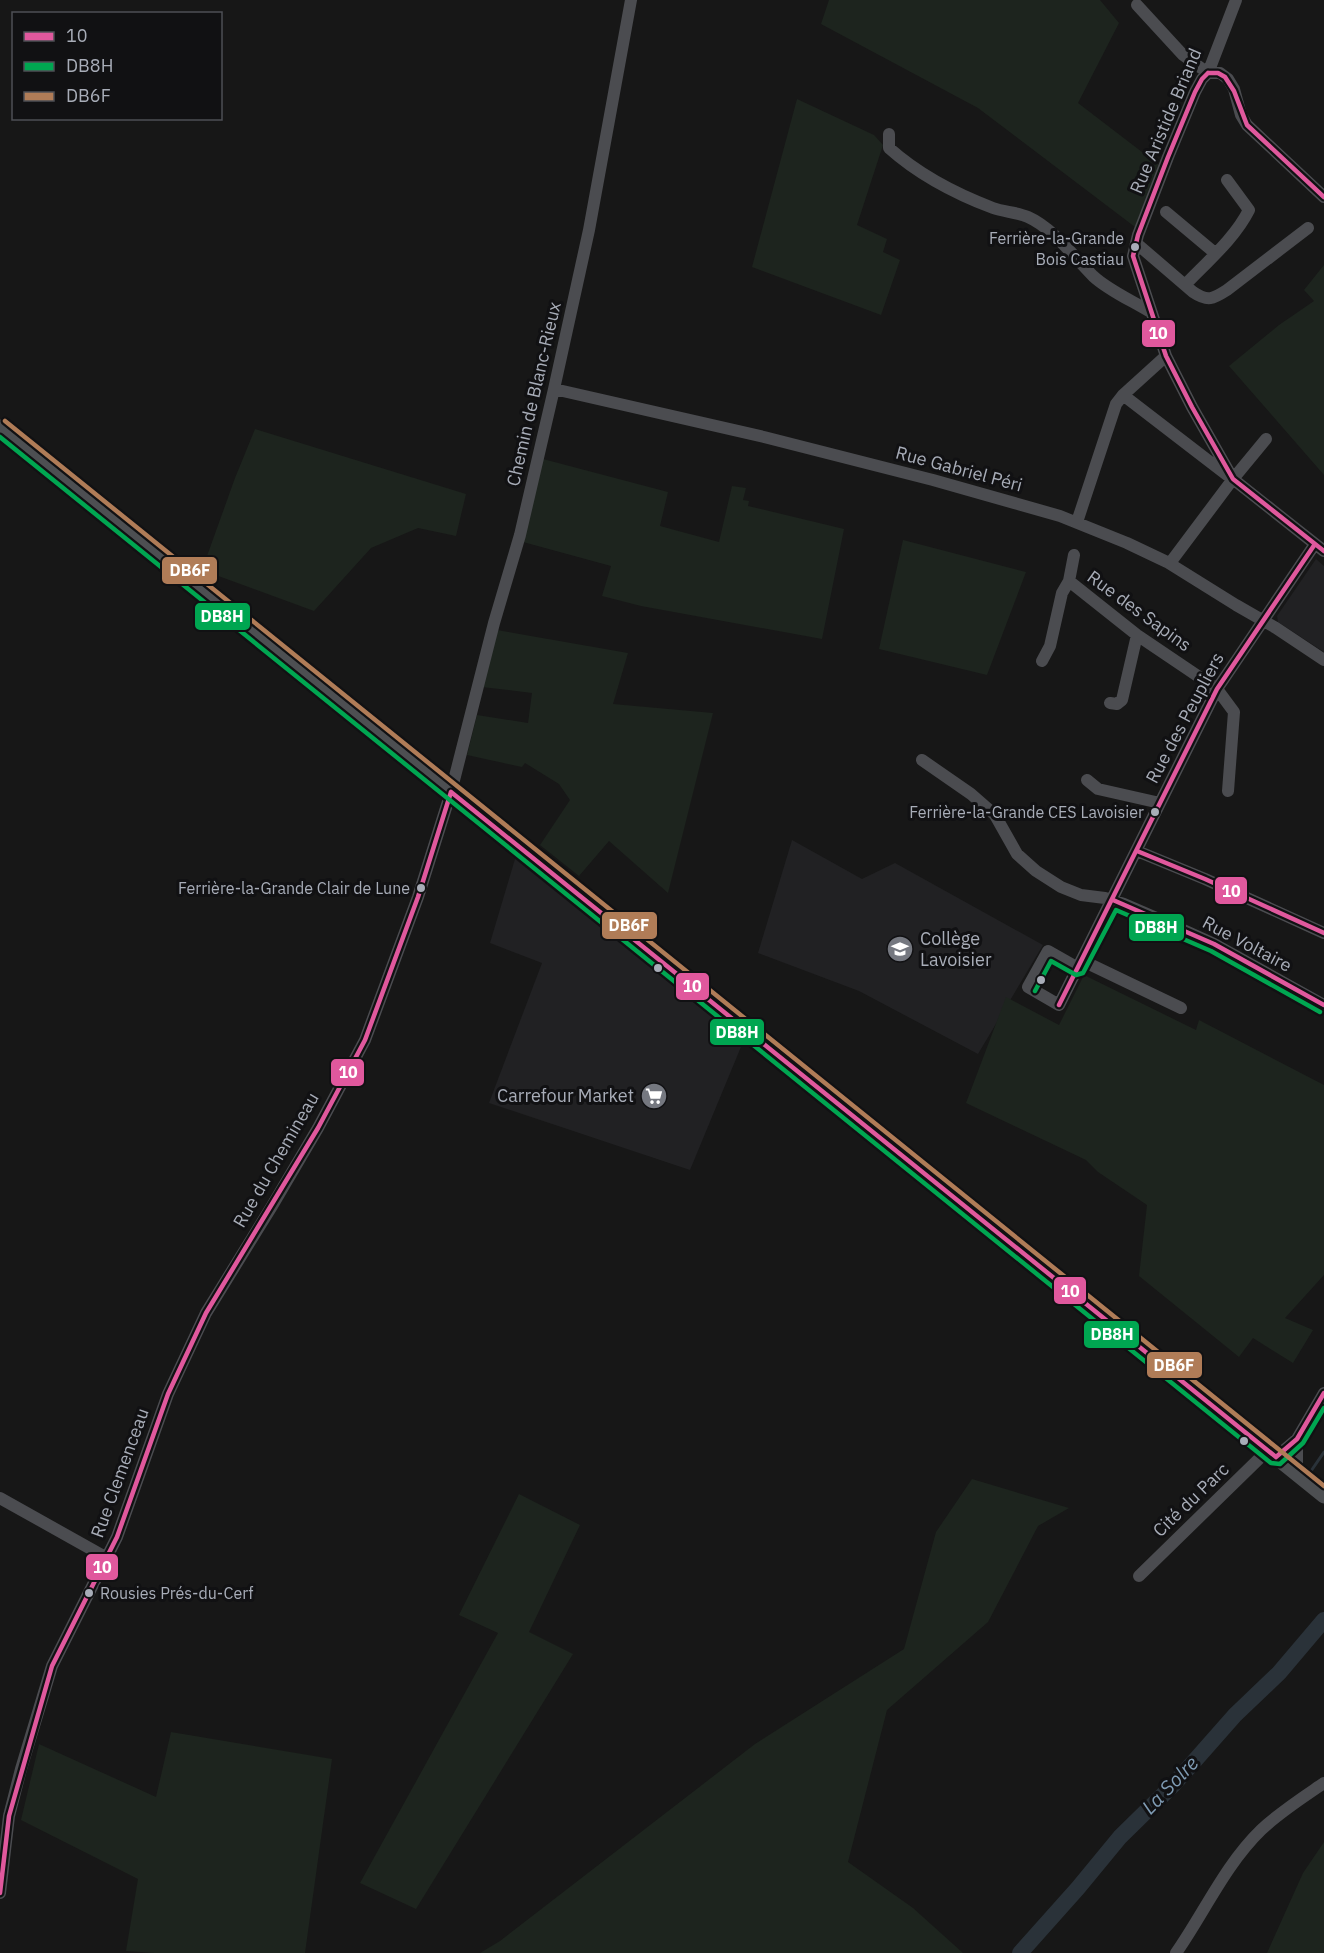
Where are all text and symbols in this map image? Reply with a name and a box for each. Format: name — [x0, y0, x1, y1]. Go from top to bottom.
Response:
legend — [12, 12, 222, 120]
text: 10 — [66, 24, 88, 47]
street label: Rue Aristide Briand — [1125, 45, 1207, 197]
text: DB8H — [66, 54, 113, 77]
text: DB6F — [66, 84, 111, 107]
place label: Ferrière-la-Grande Bois Castiau — [989, 228, 1124, 269]
marker: Ferrière-la-Grande Bois Castiau — [1129, 241, 1141, 253]
street label: Chemin de Blanc-Rieux — [501, 299, 566, 488]
line badge: 10 — [1141, 319, 1176, 348]
text: 10 — [1148, 323, 1168, 343]
street label: Rue Gabriel Péri — [893, 441, 1025, 496]
line badge: DB6F — [161, 556, 218, 585]
text: DB6F — [170, 560, 210, 580]
street label: Rue des Sapins — [1083, 565, 1196, 656]
line badge: DB8H — [194, 602, 251, 631]
text: DB8H — [200, 606, 244, 626]
street label: Rue des Peupliers — [1140, 648, 1229, 787]
place label: Ferrière-la-Grande CES Lavoisier — [909, 802, 1144, 822]
marker: Ferrière-la-Grande CES Lavoisier — [1149, 806, 1161, 818]
line badge: 10 — [1214, 876, 1248, 905]
place label: Ferrière-la-Grande Clair de Lune — [178, 878, 410, 898]
text: 10 — [1221, 881, 1241, 901]
marker: Ferrière-la-Grande Clair de Lune — [415, 882, 427, 894]
street label: Rue Voltaire — [1199, 910, 1296, 977]
line badge: DB6F — [601, 911, 658, 940]
line badge: DB8H — [1128, 913, 1185, 942]
text: DB6F — [609, 915, 649, 935]
text: DB8H — [1134, 917, 1178, 937]
place label: Collège Lavoisier — [920, 927, 992, 971]
school or university icon: Collège Lavoisier — [885, 934, 915, 964]
unlabelled marker — [652, 962, 664, 974]
line badge: 10 — [675, 972, 710, 1001]
unlabelled marker — [1035, 974, 1047, 986]
text: 10 — [682, 976, 702, 996]
line badge: DB8H — [709, 1018, 765, 1046]
text: DB8H — [715, 1022, 759, 1042]
line badge: 10 — [330, 1058, 365, 1087]
text: 10 — [338, 1062, 358, 1082]
supermarket icon: Carrefour Market — [639, 1081, 669, 1111]
place label: Carrefour Market — [497, 1084, 634, 1107]
street label: Rue du Chemineau — [228, 1088, 324, 1231]
line badge: 10 — [1053, 1276, 1087, 1305]
text: 10 — [1060, 1281, 1080, 1301]
line badge: DB8H — [1083, 1320, 1140, 1349]
text: DB8H — [1090, 1324, 1134, 1344]
line badge: DB6F — [1146, 1351, 1203, 1379]
text: DB6F — [1154, 1355, 1194, 1375]
street label: Rue Clemenceau — [85, 1405, 154, 1541]
unlabelled marker — [1238, 1435, 1250, 1447]
street label: Cité du Parc — [1148, 1458, 1233, 1542]
line badge: 10 — [85, 1553, 119, 1581]
text: 10 — [92, 1557, 112, 1577]
place label: Rousies Prés-du-Cerf — [100, 1583, 253, 1603]
marker: Rousies Prés-du-Cerf — [83, 1587, 95, 1599]
water label: La Solre — [1135, 1750, 1204, 1820]

